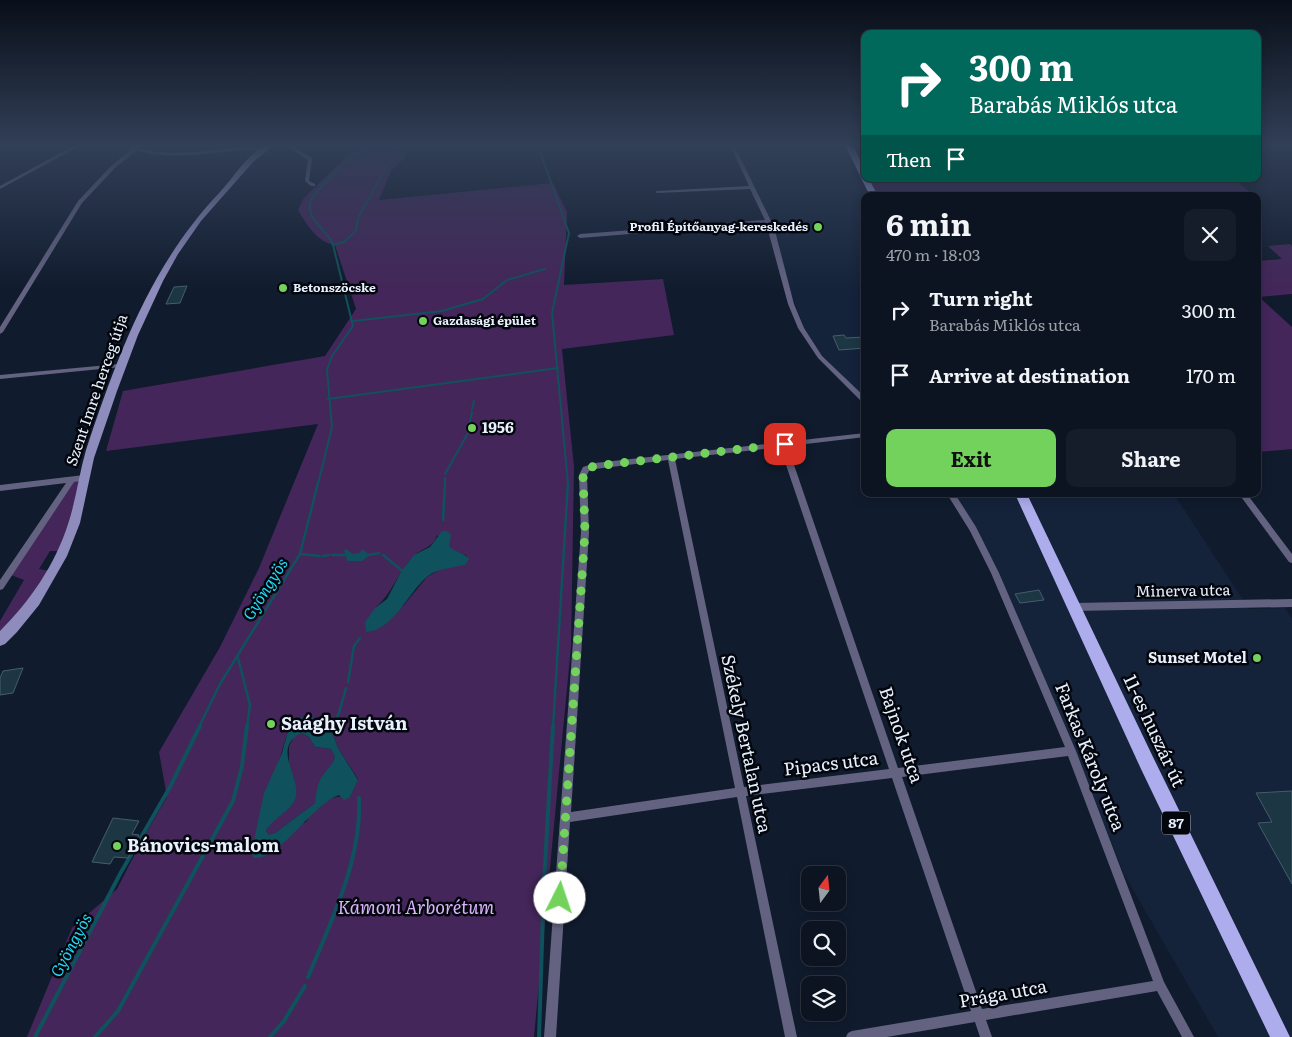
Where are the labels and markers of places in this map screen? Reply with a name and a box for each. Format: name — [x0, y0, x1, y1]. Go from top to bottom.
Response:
place label: Profil Építőanyag-kereskedés — [630, 217, 808, 235]
marker: Profil Építőanyag-kereskedés — [812, 221, 824, 233]
place label: Betonszöcske — [293, 278, 376, 296]
marker: Betonszöcske — [277, 282, 289, 294]
place label: Gazdasági épület — [433, 311, 537, 329]
marker: Gazdasági épület — [417, 315, 429, 327]
place label: 1956 — [482, 415, 514, 438]
marker: 1956 — [466, 422, 478, 434]
pin — [764, 423, 806, 465]
place label: Sunset Motel — [1148, 645, 1248, 668]
marker: Sunset Motel — [1251, 652, 1263, 664]
place label: Saághy István — [281, 709, 408, 736]
marker: Saághy István — [265, 718, 277, 730]
place label: Bánovics-malom — [127, 831, 279, 858]
marker: Bánovics-malom — [111, 840, 123, 852]

